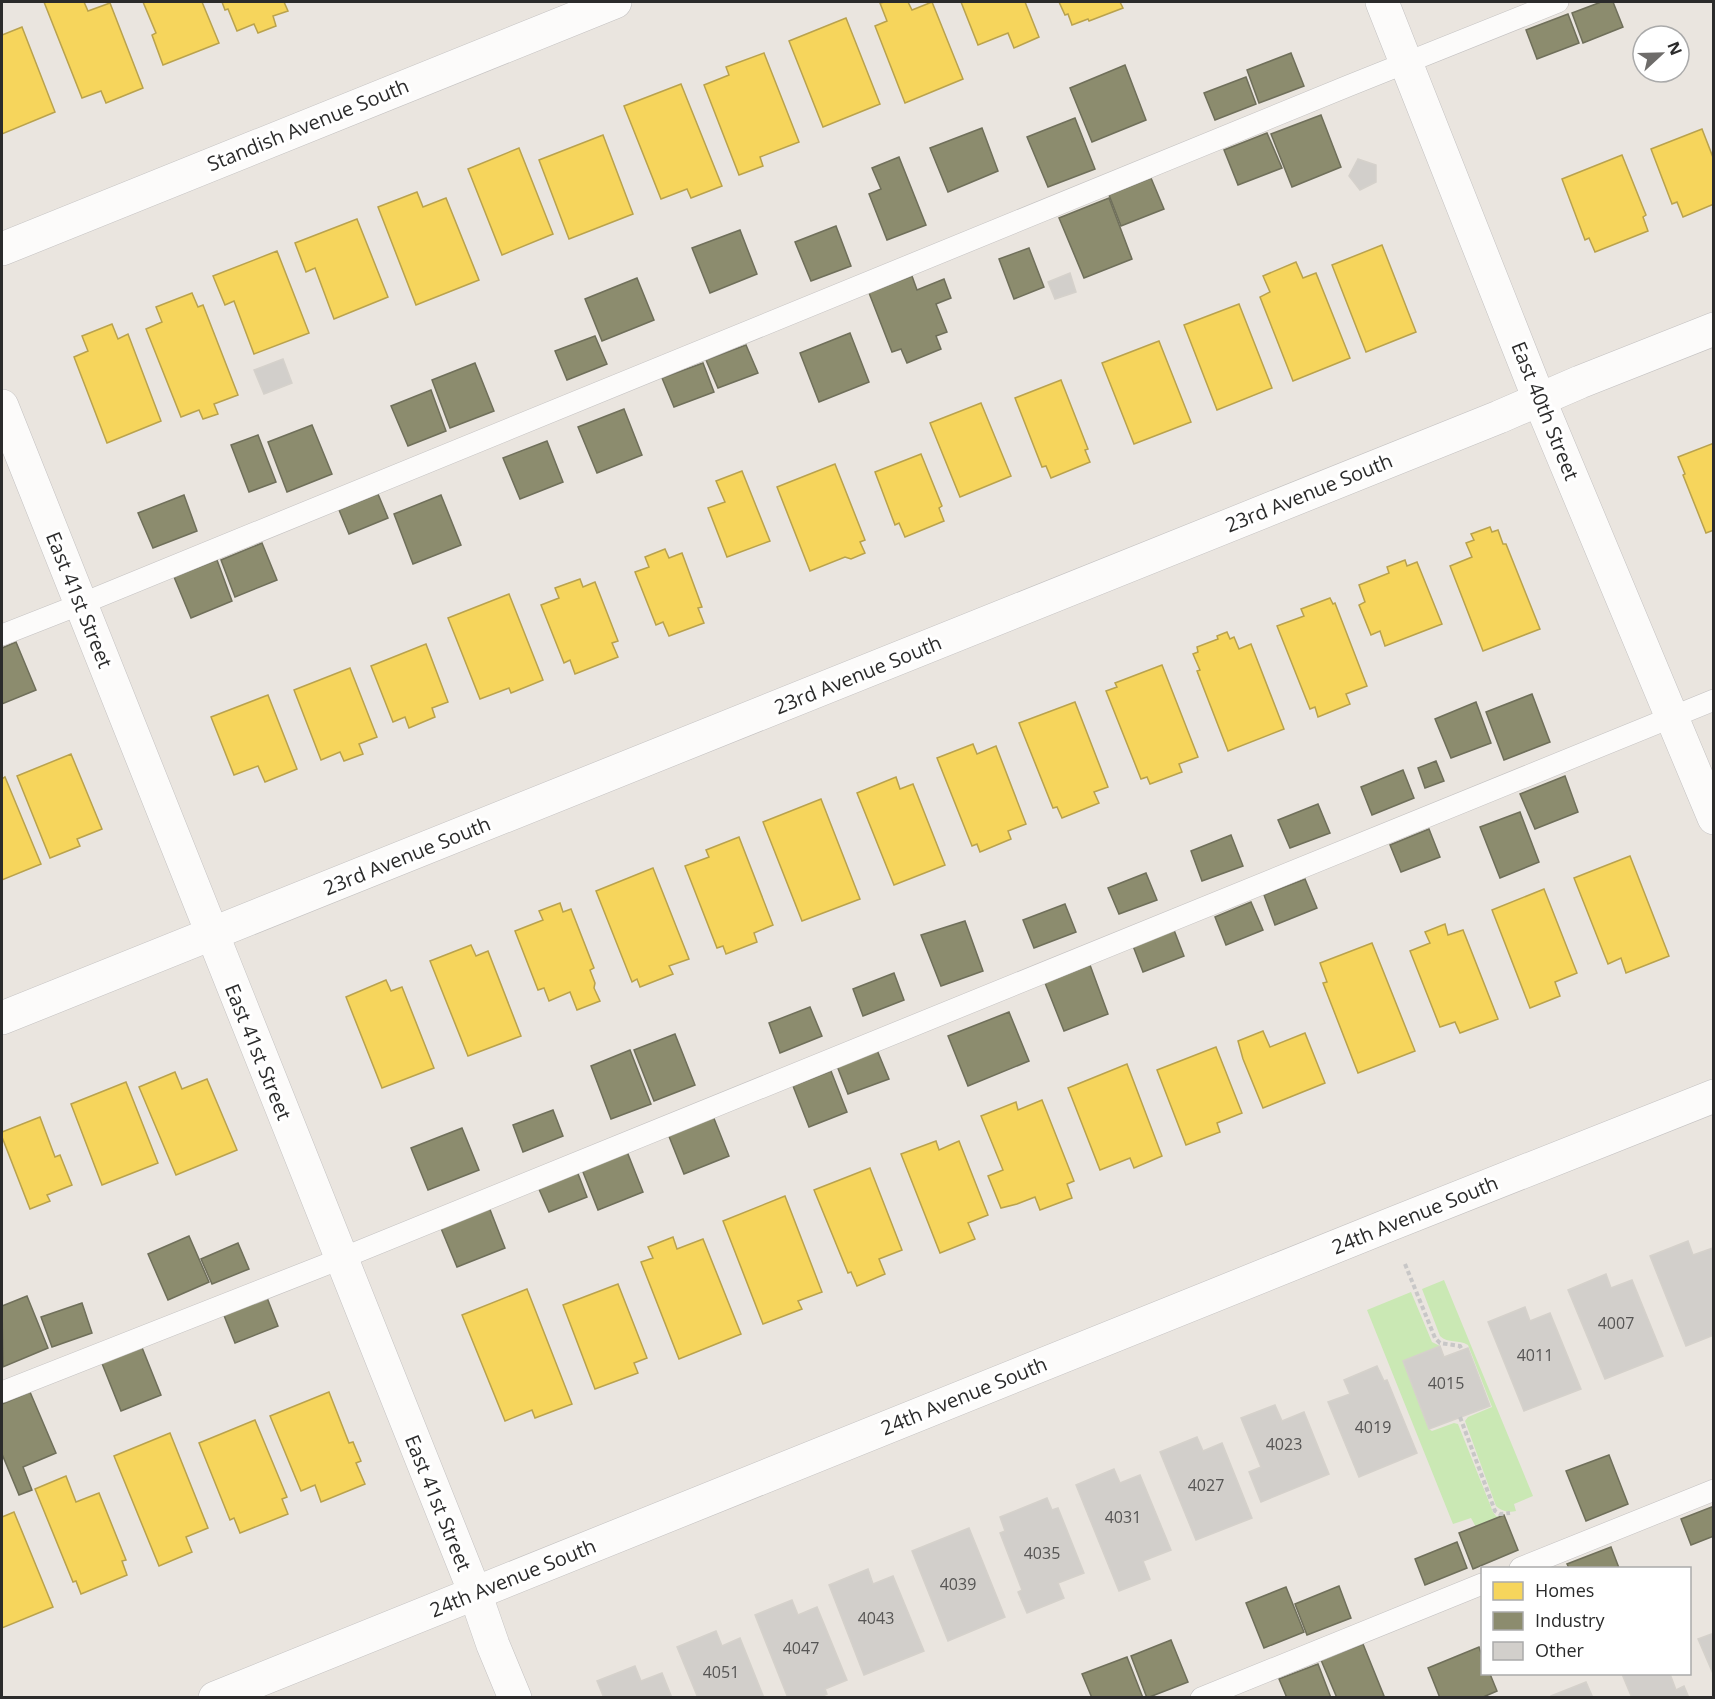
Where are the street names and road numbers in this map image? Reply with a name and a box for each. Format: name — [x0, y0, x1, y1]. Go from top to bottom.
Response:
street label: Standish Avenue South — [203, 72, 413, 177]
street label: East 40th Street — [1505, 337, 1586, 484]
street label: 23rd Avenue South — [1221, 447, 1396, 538]
street label: East 41st Street — [40, 528, 119, 672]
street label: 23rd Avenue South — [770, 629, 945, 720]
street label: 23rd Avenue South — [319, 810, 494, 901]
street label: East 41st Street — [219, 980, 298, 1124]
street label: 24th Avenue South — [1328, 1169, 1502, 1260]
street label: 24th Avenue South — [877, 1350, 1051, 1441]
street label: East 41st Street — [399, 1431, 478, 1575]
street label: 24th Avenue South — [426, 1532, 600, 1623]

